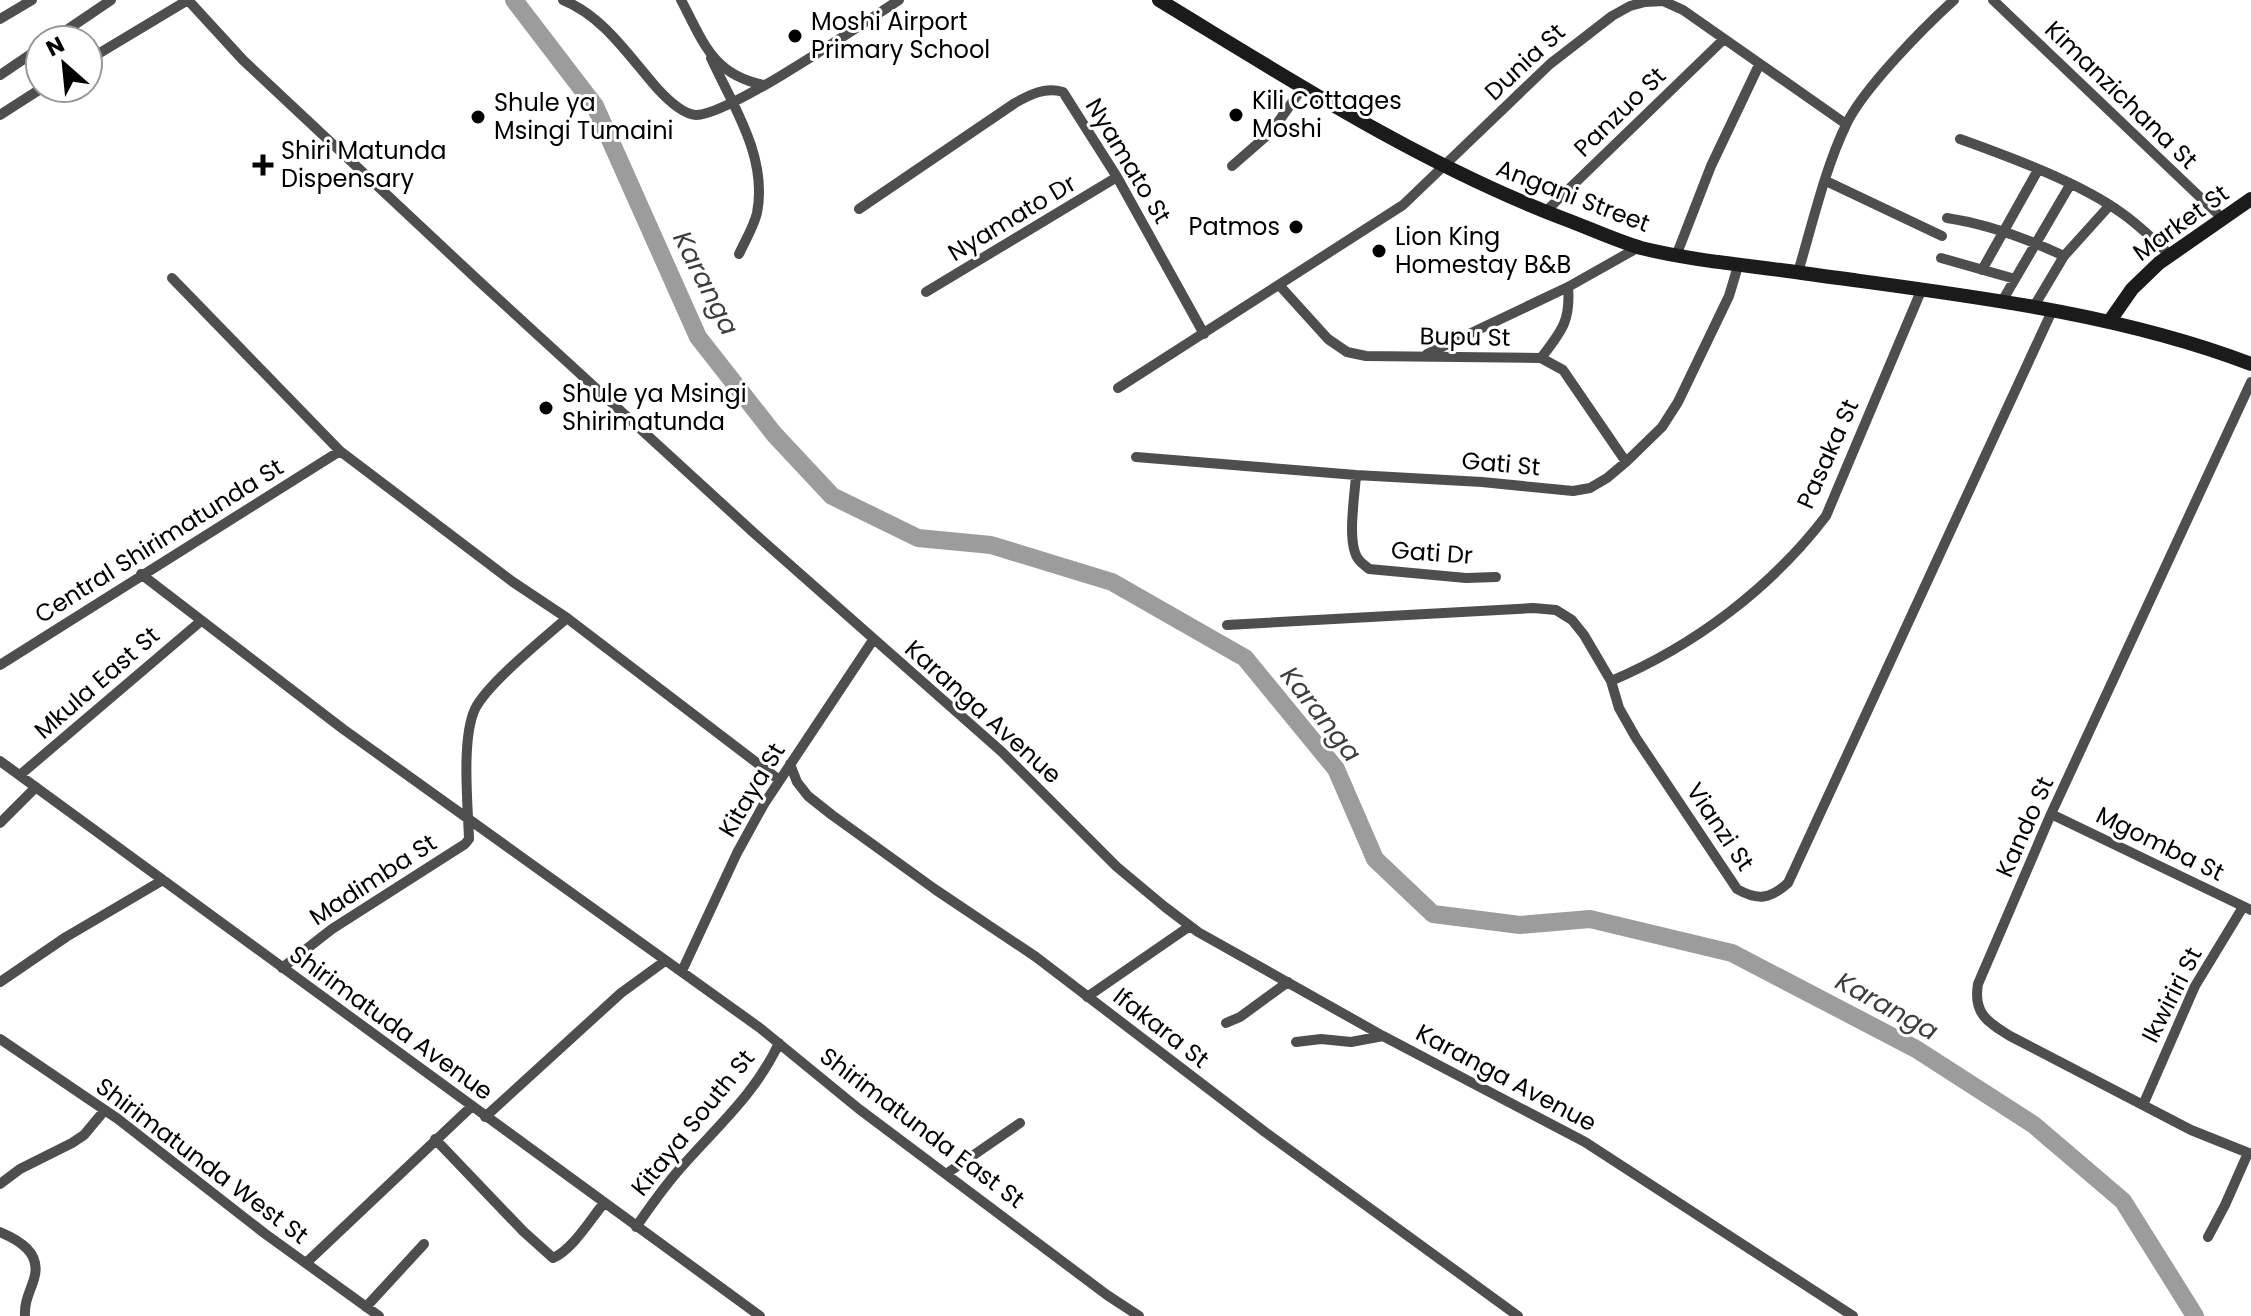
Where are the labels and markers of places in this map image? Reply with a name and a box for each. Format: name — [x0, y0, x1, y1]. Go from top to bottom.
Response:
place label: Moshi Airport Primary School — [811, 5, 990, 66]
marker: Moshi Airport Primary School — [786, 27, 804, 45]
place label: Kili Cottages Moshi — [1252, 84, 1402, 145]
place label: Shule ya Msingi Tumaini — [494, 86, 673, 147]
marker: Kili Cottages Moshi — [1227, 106, 1245, 124]
marker: Shule ya Msingi Tumaini — [469, 108, 487, 126]
place label: Shiri Matunda Dispensary — [281, 134, 446, 195]
marker: Shiri Matunda Dispensary — [252, 154, 274, 176]
place label: Patmos — [1189, 210, 1280, 243]
marker: Patmos — [1287, 218, 1305, 236]
place label: Lion King Homestay B&B — [1395, 220, 1571, 281]
marker: Lion King Homestay B&B — [1370, 242, 1388, 260]
place label: Shule ya Msingi Shirimatunda — [562, 377, 747, 438]
marker: Shule ya Msingi Shirimatunda — [537, 399, 555, 417]

